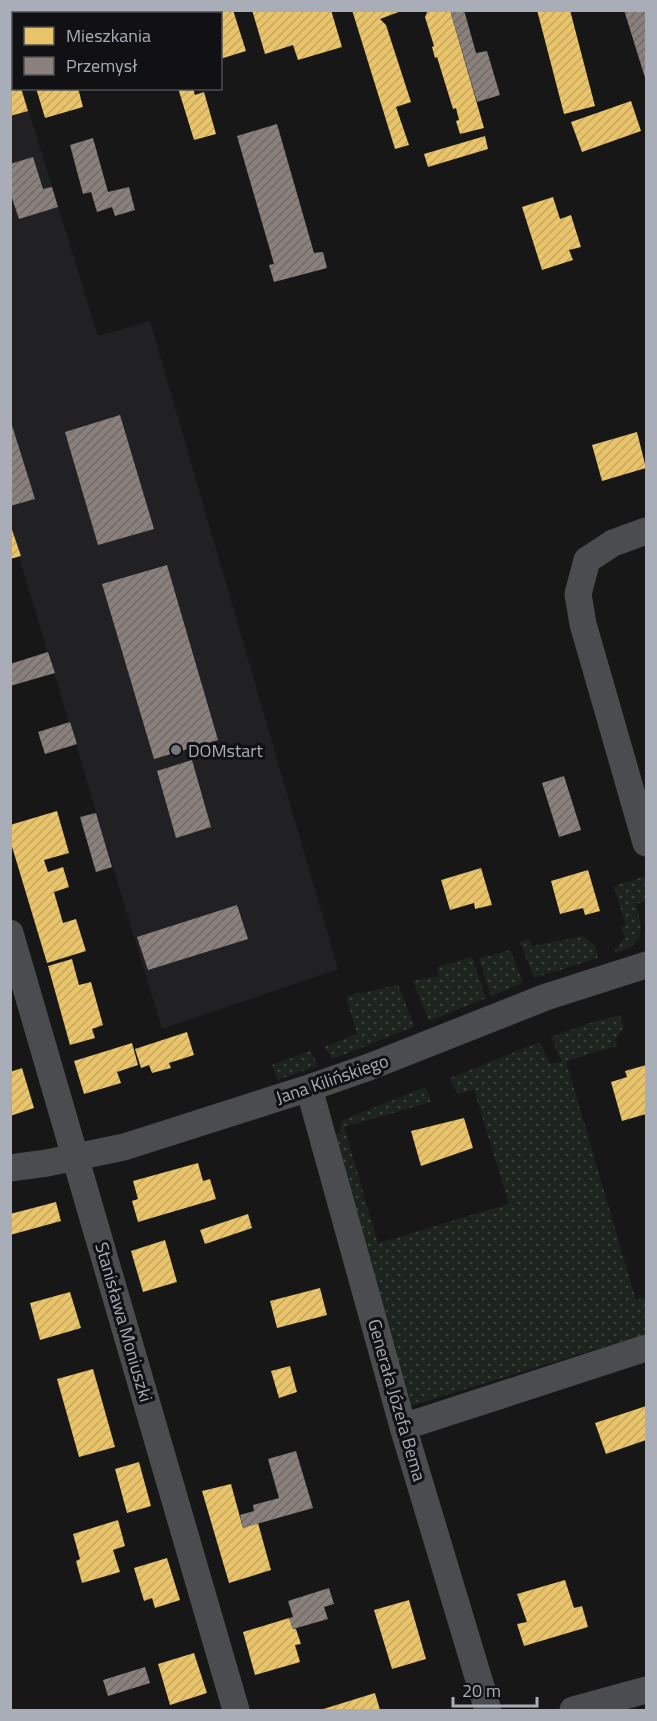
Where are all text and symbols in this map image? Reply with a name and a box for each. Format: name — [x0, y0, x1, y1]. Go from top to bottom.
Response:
legend — [12, 12, 222, 90]
text: Mieszkania — [66, 22, 151, 49]
text: Przemysł — [66, 52, 138, 79]
place label: DOMstart — [188, 737, 264, 764]
marker: DOMstart — [169, 743, 183, 757]
street label: Jana Kilińskiego — [272, 1047, 392, 1111]
street label: Stanisława Moniuszki — [88, 1239, 160, 1405]
street label: Generała Józefa Bema — [361, 1316, 433, 1484]
scale bar — [453, 1670, 537, 1708]
text: 20 m — [462, 1677, 501, 1704]

